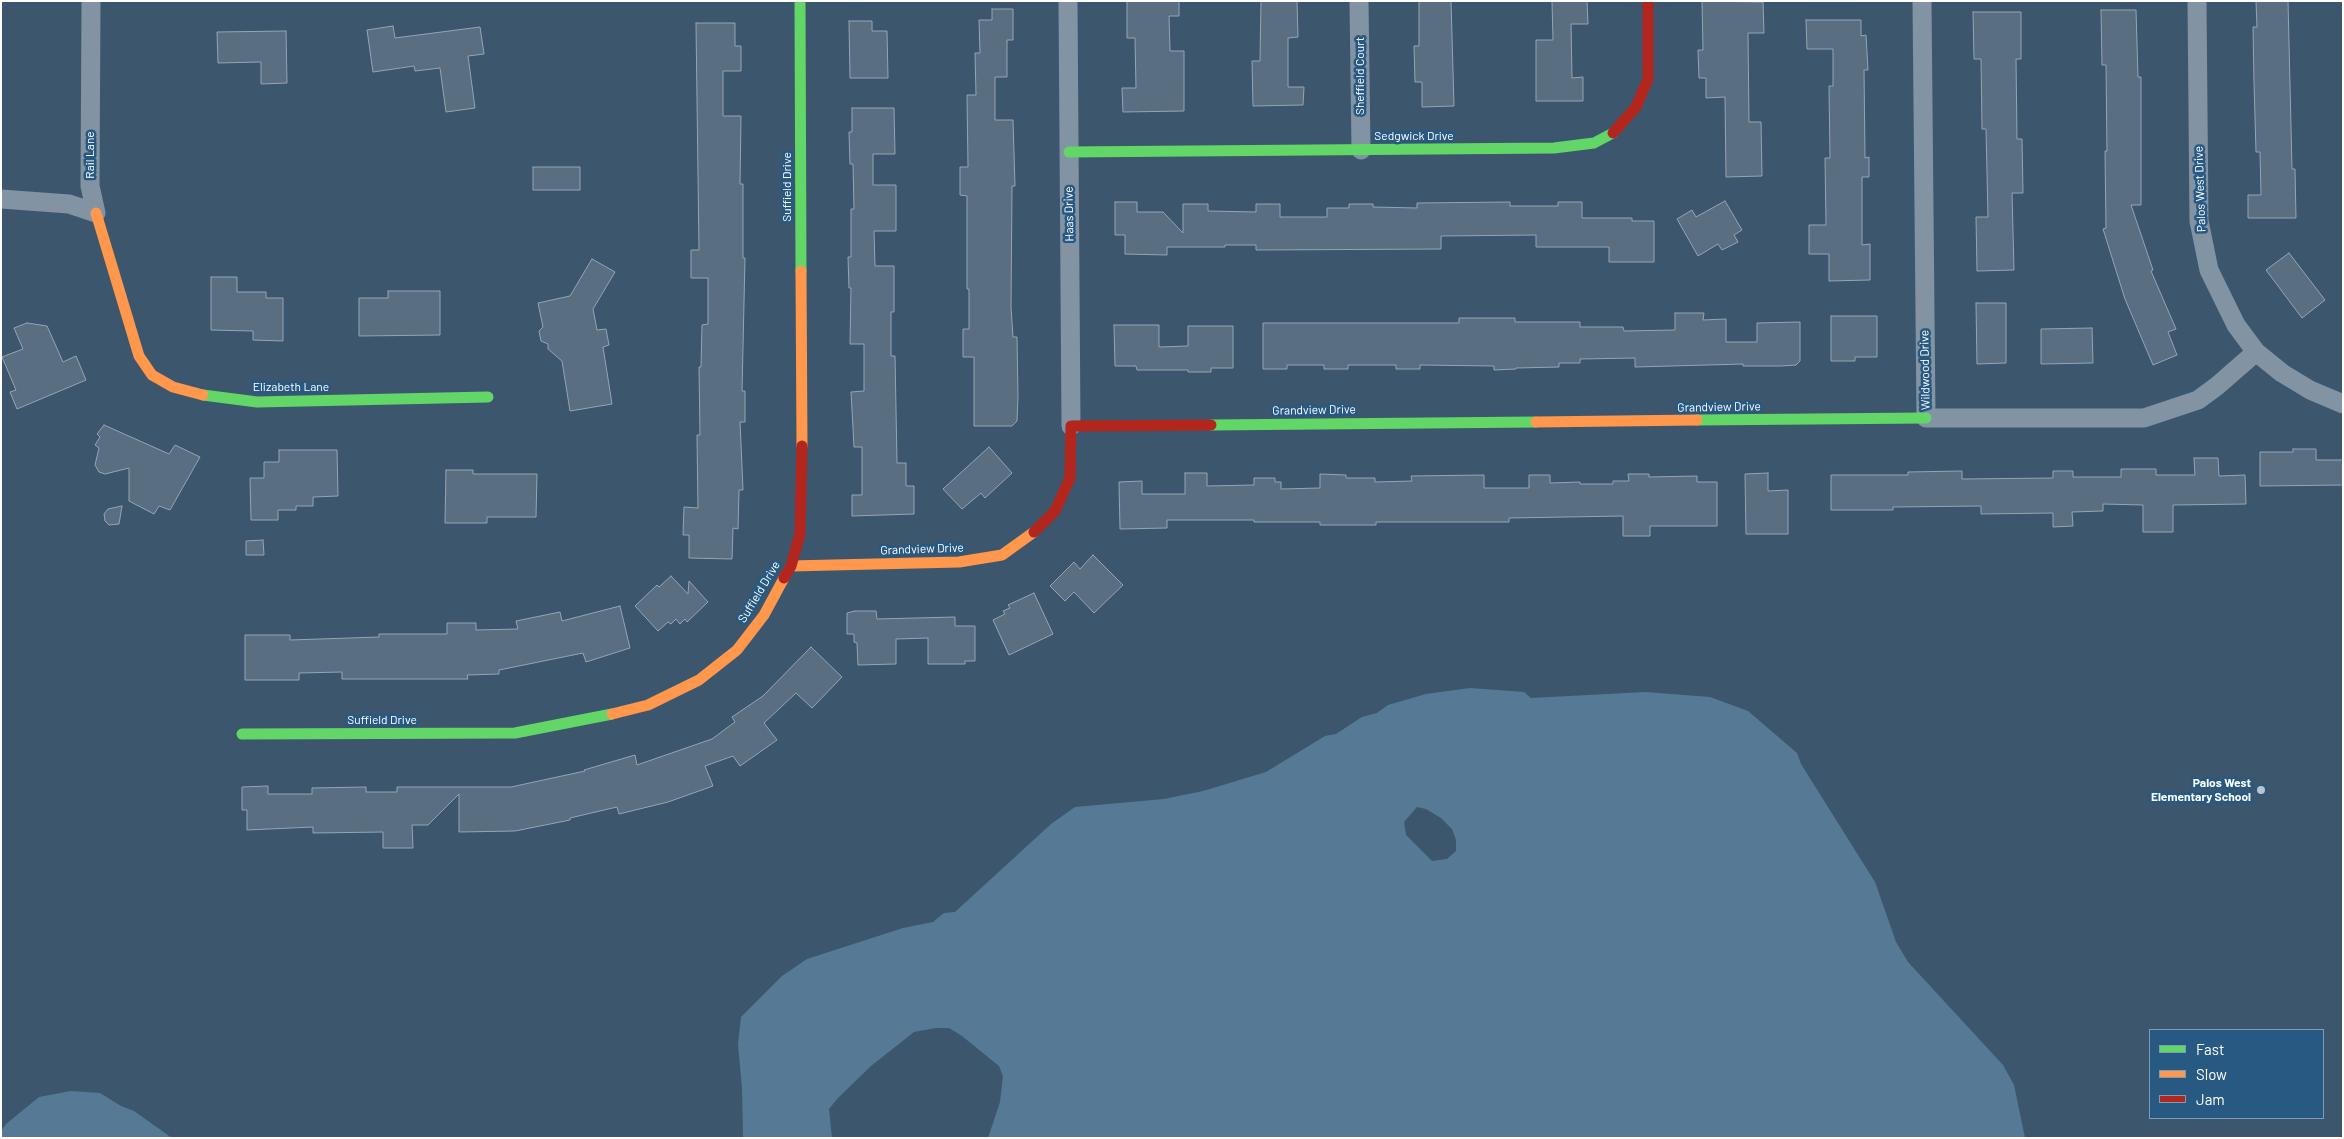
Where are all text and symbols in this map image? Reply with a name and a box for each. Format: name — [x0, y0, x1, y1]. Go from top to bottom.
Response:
street label: Sheffield Court — [1353, 37, 1367, 115]
street label: Sedgwick Drive — [1374, 129, 1454, 143]
street label: Rail Lane — [83, 131, 97, 179]
street label: Palos West Drive — [2191, 146, 2209, 232]
street label: Suffield Drive — [780, 152, 794, 222]
street label: Haas Drive — [1061, 186, 1077, 242]
street label: Wildwood Drive — [1917, 330, 1933, 410]
street label: Elizabeth Lane — [253, 380, 329, 394]
street label: Grandview Drive — [1677, 399, 1761, 415]
street label: Grandview Drive — [1272, 402, 1356, 418]
street label: Grandview Drive — [880, 540, 964, 558]
street label: Suffield Drive — [735, 558, 783, 626]
street label: Suffield Drive — [347, 713, 417, 727]
place label: Palos West Elementary School — [2151, 776, 2251, 804]
marker: Palos West Elementary School — [2255, 784, 2267, 796]
legend — [2149, 1029, 2324, 1119]
text: Fast — [2196, 1040, 2224, 1058]
text: Slow — [2196, 1065, 2227, 1083]
text: Jam — [2196, 1090, 2225, 1108]

